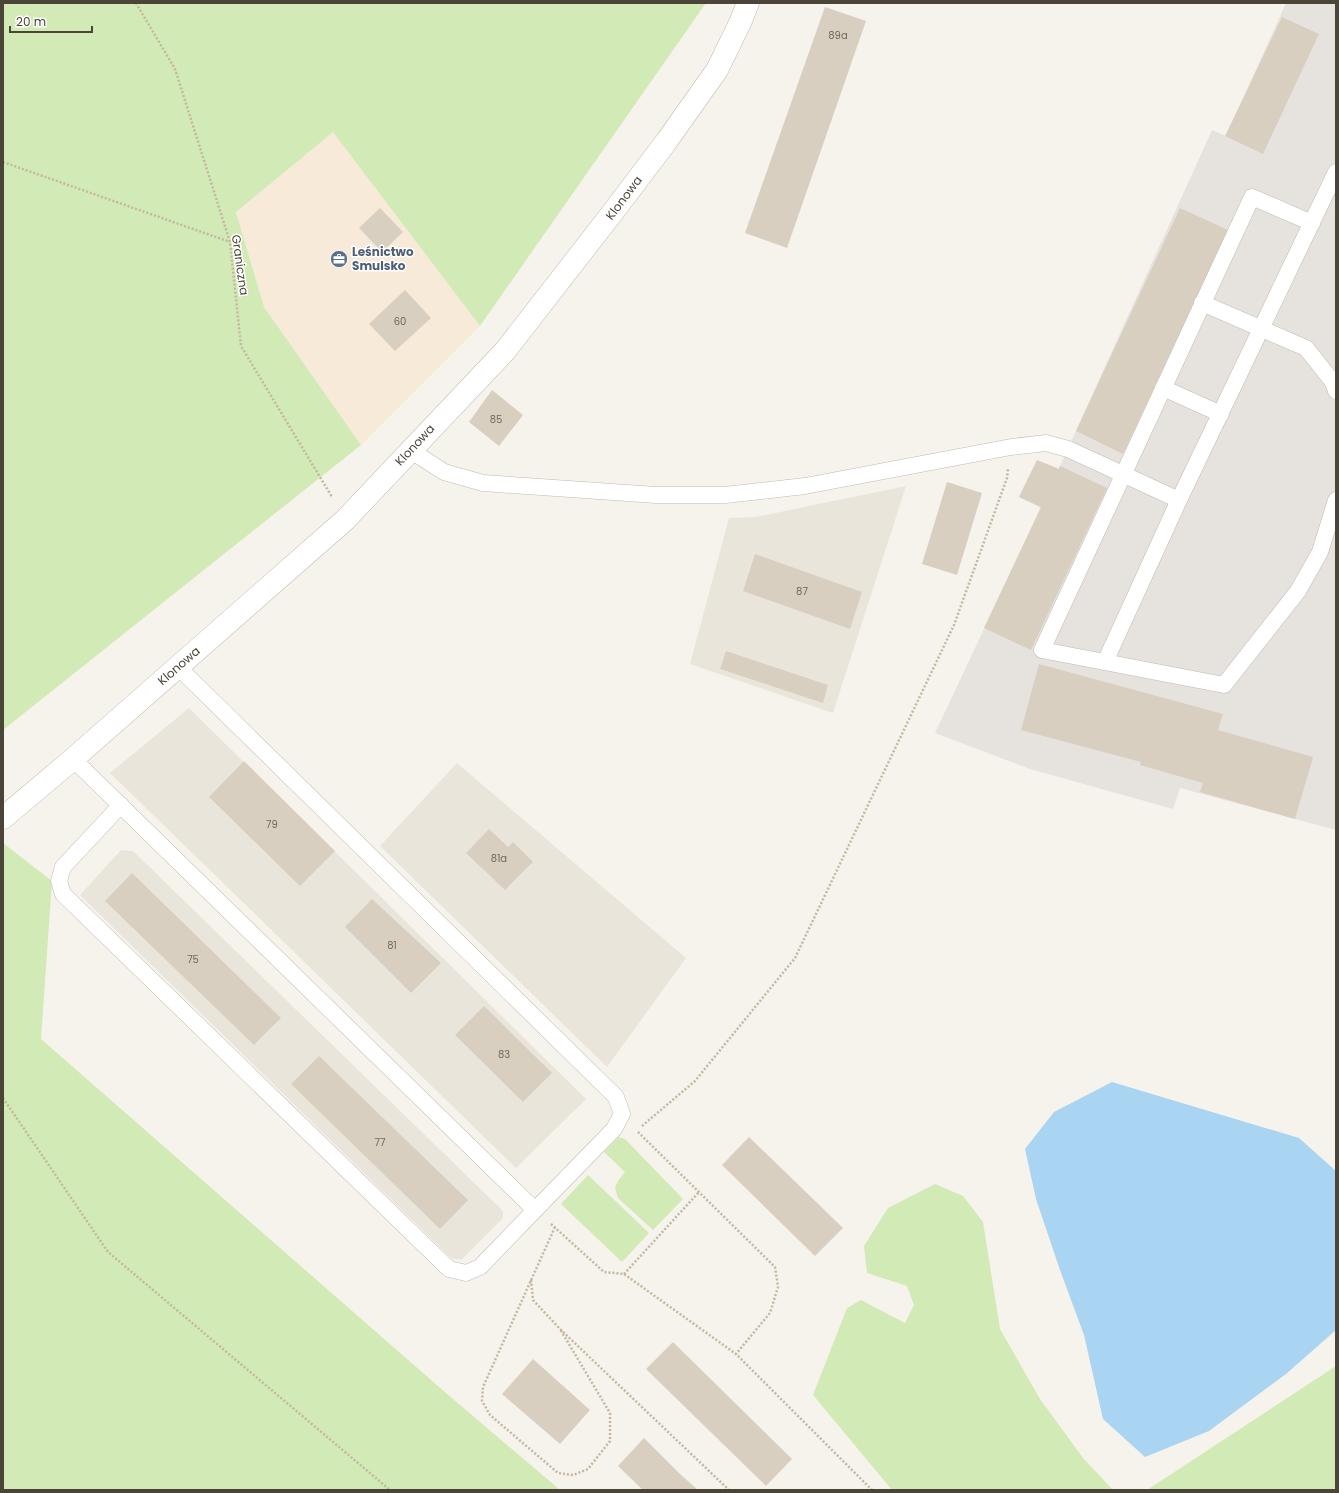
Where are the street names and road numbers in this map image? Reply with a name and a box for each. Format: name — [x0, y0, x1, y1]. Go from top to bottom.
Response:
street label: Klonowa — [601, 172, 646, 223]
street label: Graniczna — [228, 233, 253, 296]
street label: Klonowa — [391, 420, 438, 469]
street label: Klonowa — [154, 642, 204, 689]

